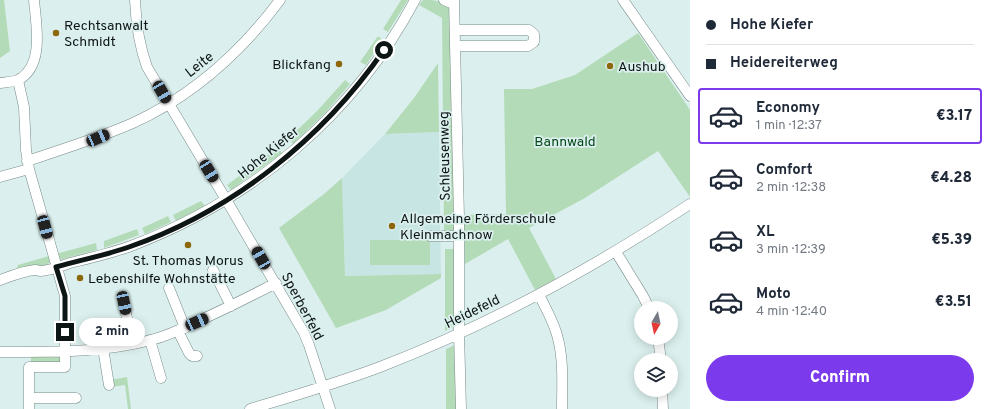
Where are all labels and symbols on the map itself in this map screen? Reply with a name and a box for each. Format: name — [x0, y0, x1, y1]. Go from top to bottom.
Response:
place label: Rechtsanwalt Schmidt — [64, 18, 149, 51]
marker: Rechtsanwalt Schmidt — [51, 28, 61, 38]
route start — [375, 41, 393, 59]
street label: Leite — [182, 49, 218, 82]
place label: Blickfang — [272, 57, 331, 74]
marker: Blickfang — [334, 59, 344, 69]
place label: Aushub — [618, 59, 666, 76]
marker: Aushub — [605, 61, 615, 71]
car — [151, 79, 173, 105]
street label: Schleusenweg — [436, 111, 455, 201]
street label: Hohe Kiefer — [235, 123, 303, 183]
car — [85, 128, 111, 148]
park label: Bannwald — [534, 134, 596, 151]
car — [198, 158, 220, 184]
place label: Allgemeine Förderschule Kleinmachnow — [400, 211, 556, 244]
car — [36, 214, 54, 240]
marker: Allgemeine Förderschule Kleinmachnow — [387, 221, 397, 231]
marker: St. Thomas Morus — [183, 240, 193, 250]
car — [250, 245, 272, 271]
place label: St. Thomas Morus — [132, 253, 244, 270]
street label: Sperberfeld — [277, 270, 327, 343]
place label: Lebenshilfe Wohnstätte — [88, 271, 235, 288]
marker: Lebenshilfe Wohnstätte — [75, 273, 85, 283]
car — [116, 290, 132, 316]
street label: Heidefeld — [442, 292, 503, 333]
north arrow — [634, 301, 678, 345]
car — [184, 312, 210, 332]
callout: 2 min — [79, 318, 145, 346]
route end — [56, 323, 74, 341]

